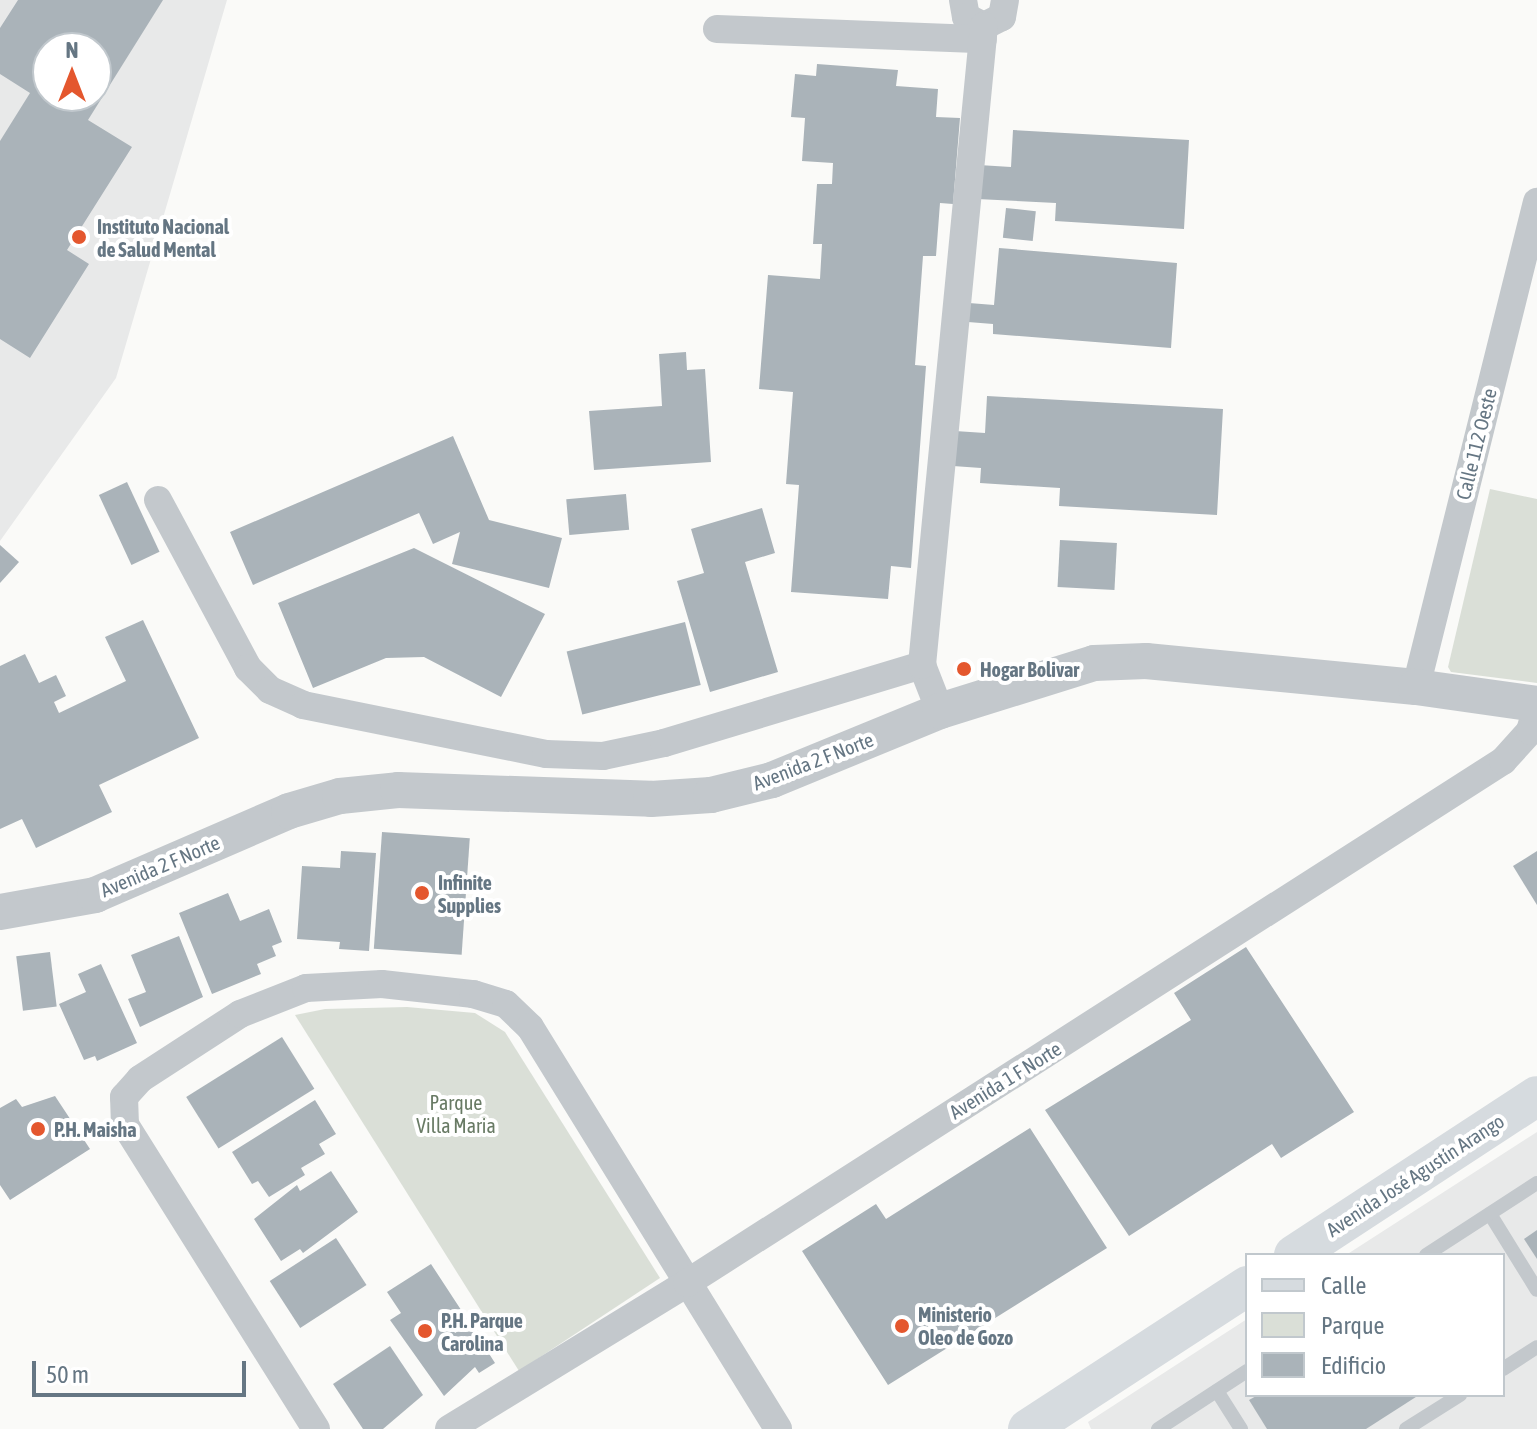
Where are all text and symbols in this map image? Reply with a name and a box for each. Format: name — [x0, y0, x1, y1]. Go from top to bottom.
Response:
north arrow — [32, 32, 112, 112]
text: N — [66, 37, 78, 63]
place label: Instituto Nacional de Salud Mental — [97, 214, 229, 261]
marker: Instituto Nacional de Salud Mental — [68, 226, 90, 248]
street label: Calle 112 Oeste — [1451, 386, 1501, 502]
place label: Hogar Bolivar — [980, 657, 1079, 681]
marker: Hogar Bolivar — [955, 660, 973, 678]
street label: Avenida 2 F Norte — [749, 727, 877, 795]
street label: Avenida 2 F Norte — [97, 830, 223, 902]
place label: Infinite Supplies — [438, 870, 501, 917]
marker: Infinite Supplies — [413, 884, 431, 902]
street label: Avenida 1 F Norte — [945, 1036, 1065, 1124]
park label: Parque Villa Maria — [416, 1090, 496, 1137]
street label: Avenida José Agustín Arango — [1322, 1109, 1508, 1241]
place label: P.H. Maisha — [54, 1117, 136, 1141]
marker: P.H. Maisha — [29, 1120, 47, 1138]
legend — [1245, 1253, 1505, 1397]
text: Calle — [1321, 1272, 1366, 1299]
place label: Ministerio Oleo de Gozo — [918, 1302, 1013, 1349]
place label: P.H. Parque Carolina — [441, 1308, 523, 1355]
text: Parque — [1321, 1312, 1384, 1339]
marker: Ministerio Oleo de Gozo — [893, 1317, 911, 1335]
marker: P.H. Parque Carolina — [416, 1322, 434, 1340]
scale bar — [36, 1345, 250, 1395]
text: Edificio — [1321, 1352, 1386, 1379]
text: 50 m — [46, 1361, 89, 1388]

